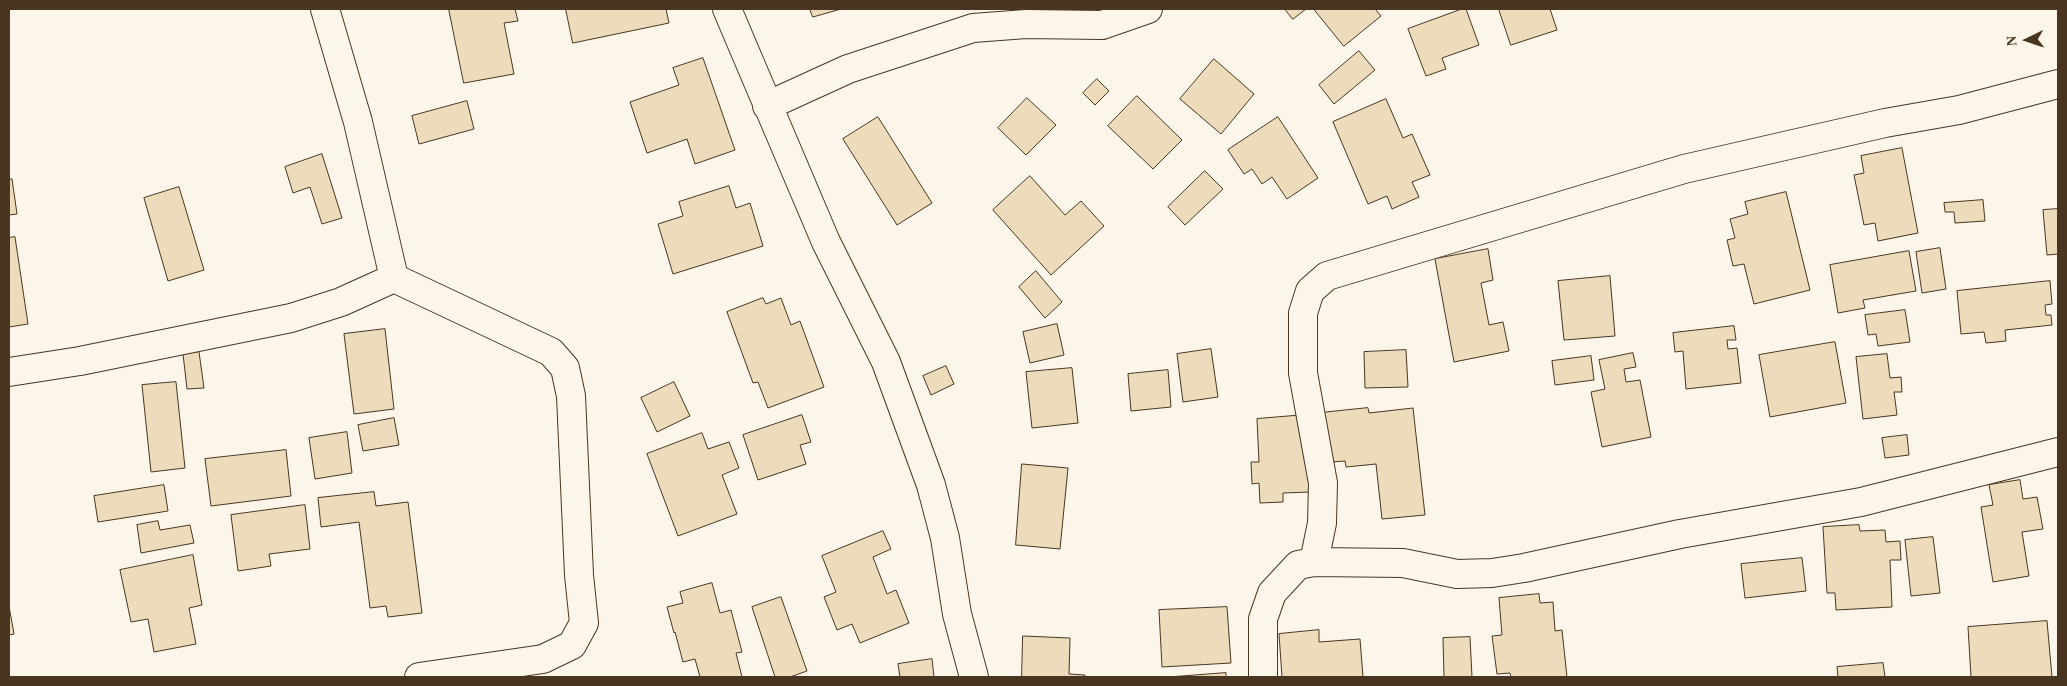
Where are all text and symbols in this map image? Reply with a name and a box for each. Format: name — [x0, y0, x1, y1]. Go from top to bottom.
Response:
north arrow — [2002, 15, 2052, 65]
text: N — [2004, 36, 2019, 47]

